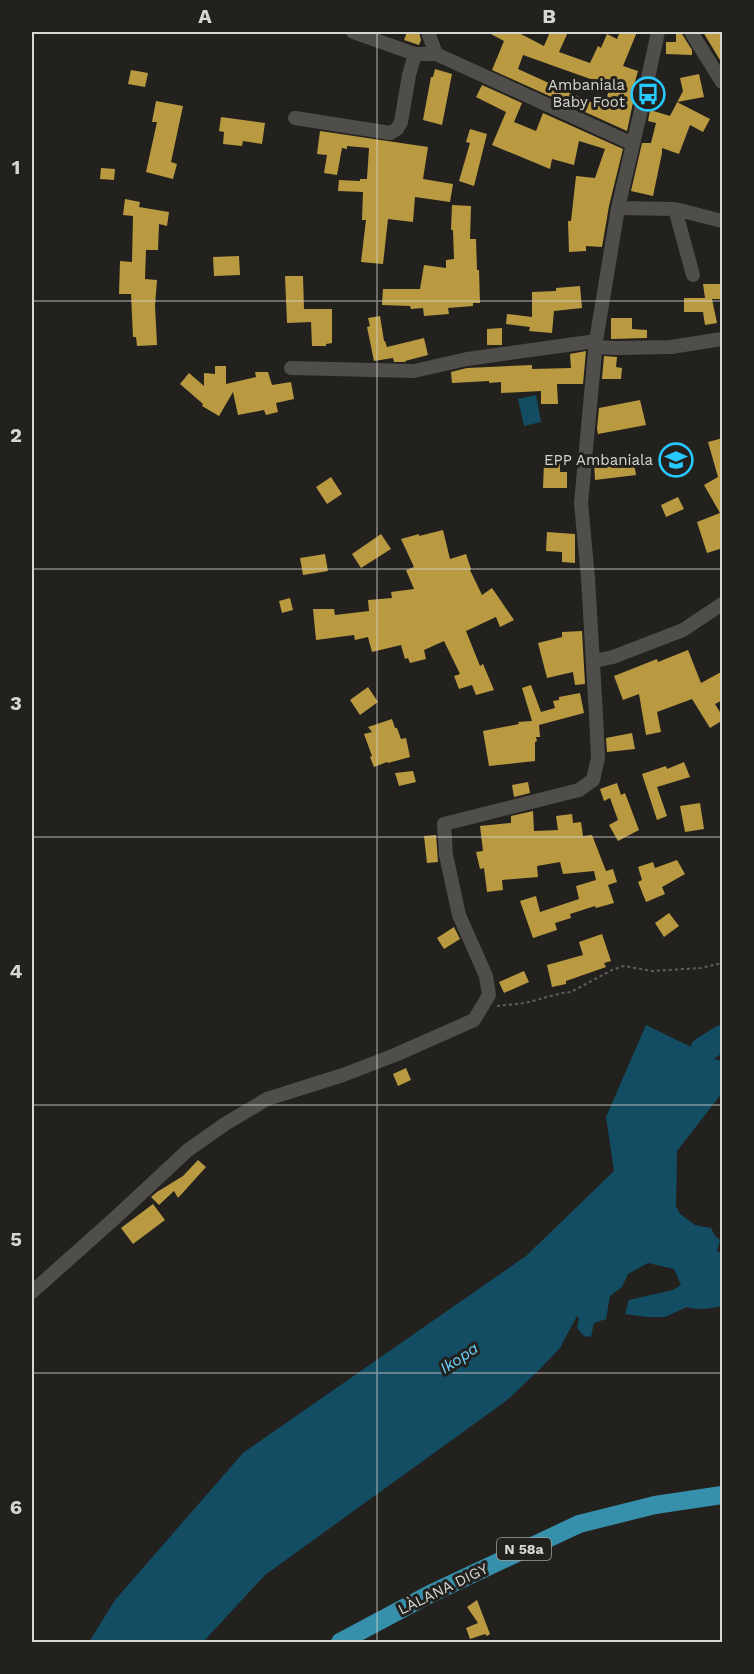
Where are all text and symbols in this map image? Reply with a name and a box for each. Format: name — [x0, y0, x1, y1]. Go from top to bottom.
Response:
text: A — [198, 4, 212, 28]
text: B — [542, 4, 556, 28]
place label: Ambaniala Baby Foot — [548, 76, 626, 111]
bus stop icon: Ambaniala Baby Foot — [630, 76, 666, 112]
text: 1 — [12, 155, 20, 179]
text: 2 — [10, 423, 22, 447]
school or university icon: EPP Ambaniala — [658, 442, 694, 478]
place label: EPP Ambaniala — [544, 451, 654, 469]
text: 3 — [10, 691, 22, 715]
text: 4 — [10, 959, 23, 983]
text: 5 — [10, 1227, 22, 1251]
water label: Ikopa — [436, 1338, 482, 1378]
text: 6 — [10, 1495, 22, 1519]
road number: N 58a — [497, 1538, 551, 1560]
street label: LÀLANA DIGY — [395, 1559, 491, 1619]

